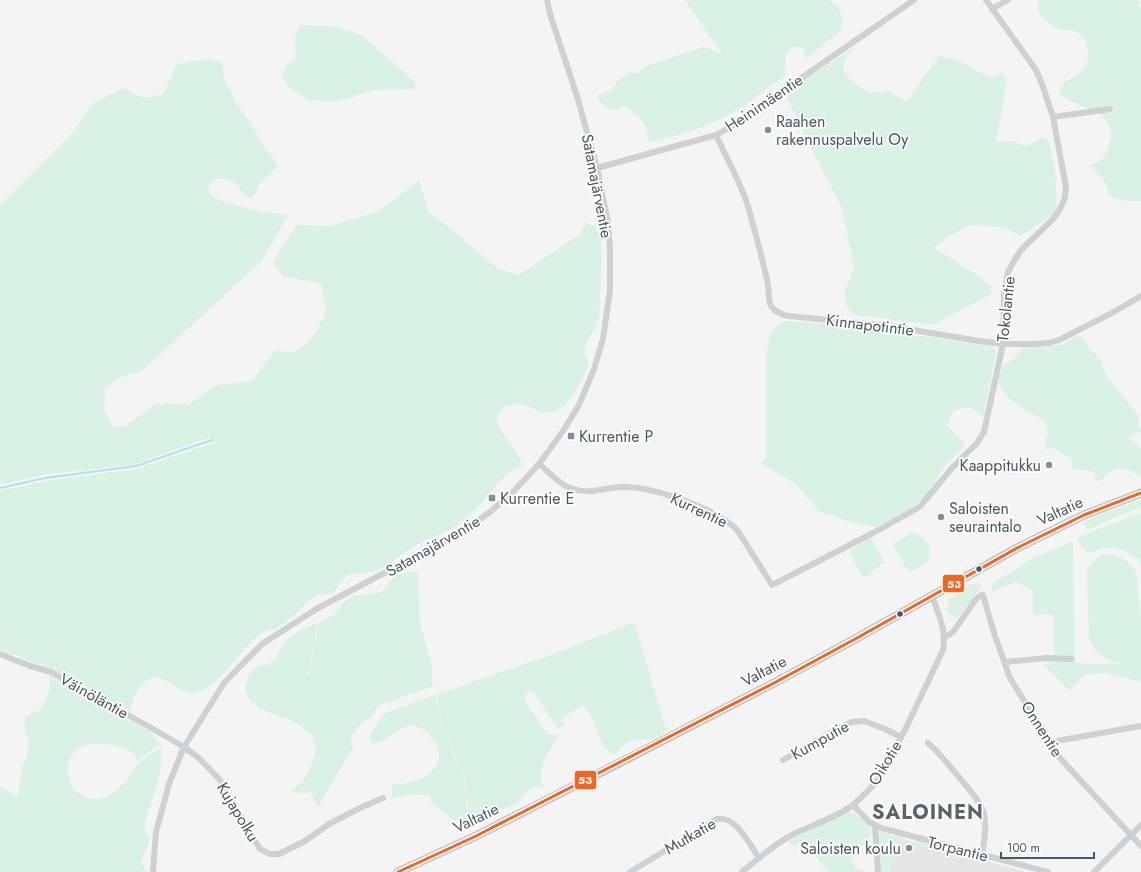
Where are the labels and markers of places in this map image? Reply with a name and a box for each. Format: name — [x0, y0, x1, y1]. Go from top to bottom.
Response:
place label: Raahen rakennuspalvelu Oy — [776, 110, 909, 151]
marker: Raahen rakennuspalvelu Oy — [763, 125, 773, 135]
place label: Kurrentie P — [579, 425, 653, 448]
marker: Kurrentie P — [566, 431, 576, 441]
place label: Kaappitukku — [960, 454, 1041, 477]
marker: Kaappitukku — [1044, 460, 1054, 470]
place label: Kurrentie E — [500, 487, 574, 510]
marker: Kurrentie E — [487, 493, 497, 503]
place label: Saloisten seuraintalo — [949, 497, 1022, 538]
marker: Saloisten seuraintalo — [936, 512, 946, 522]
unlabelled marker — [974, 564, 984, 574]
unlabelled marker — [895, 609, 905, 619]
place label: Saloisten koulu — [800, 837, 901, 860]
marker: Saloisten koulu — [904, 843, 914, 853]

